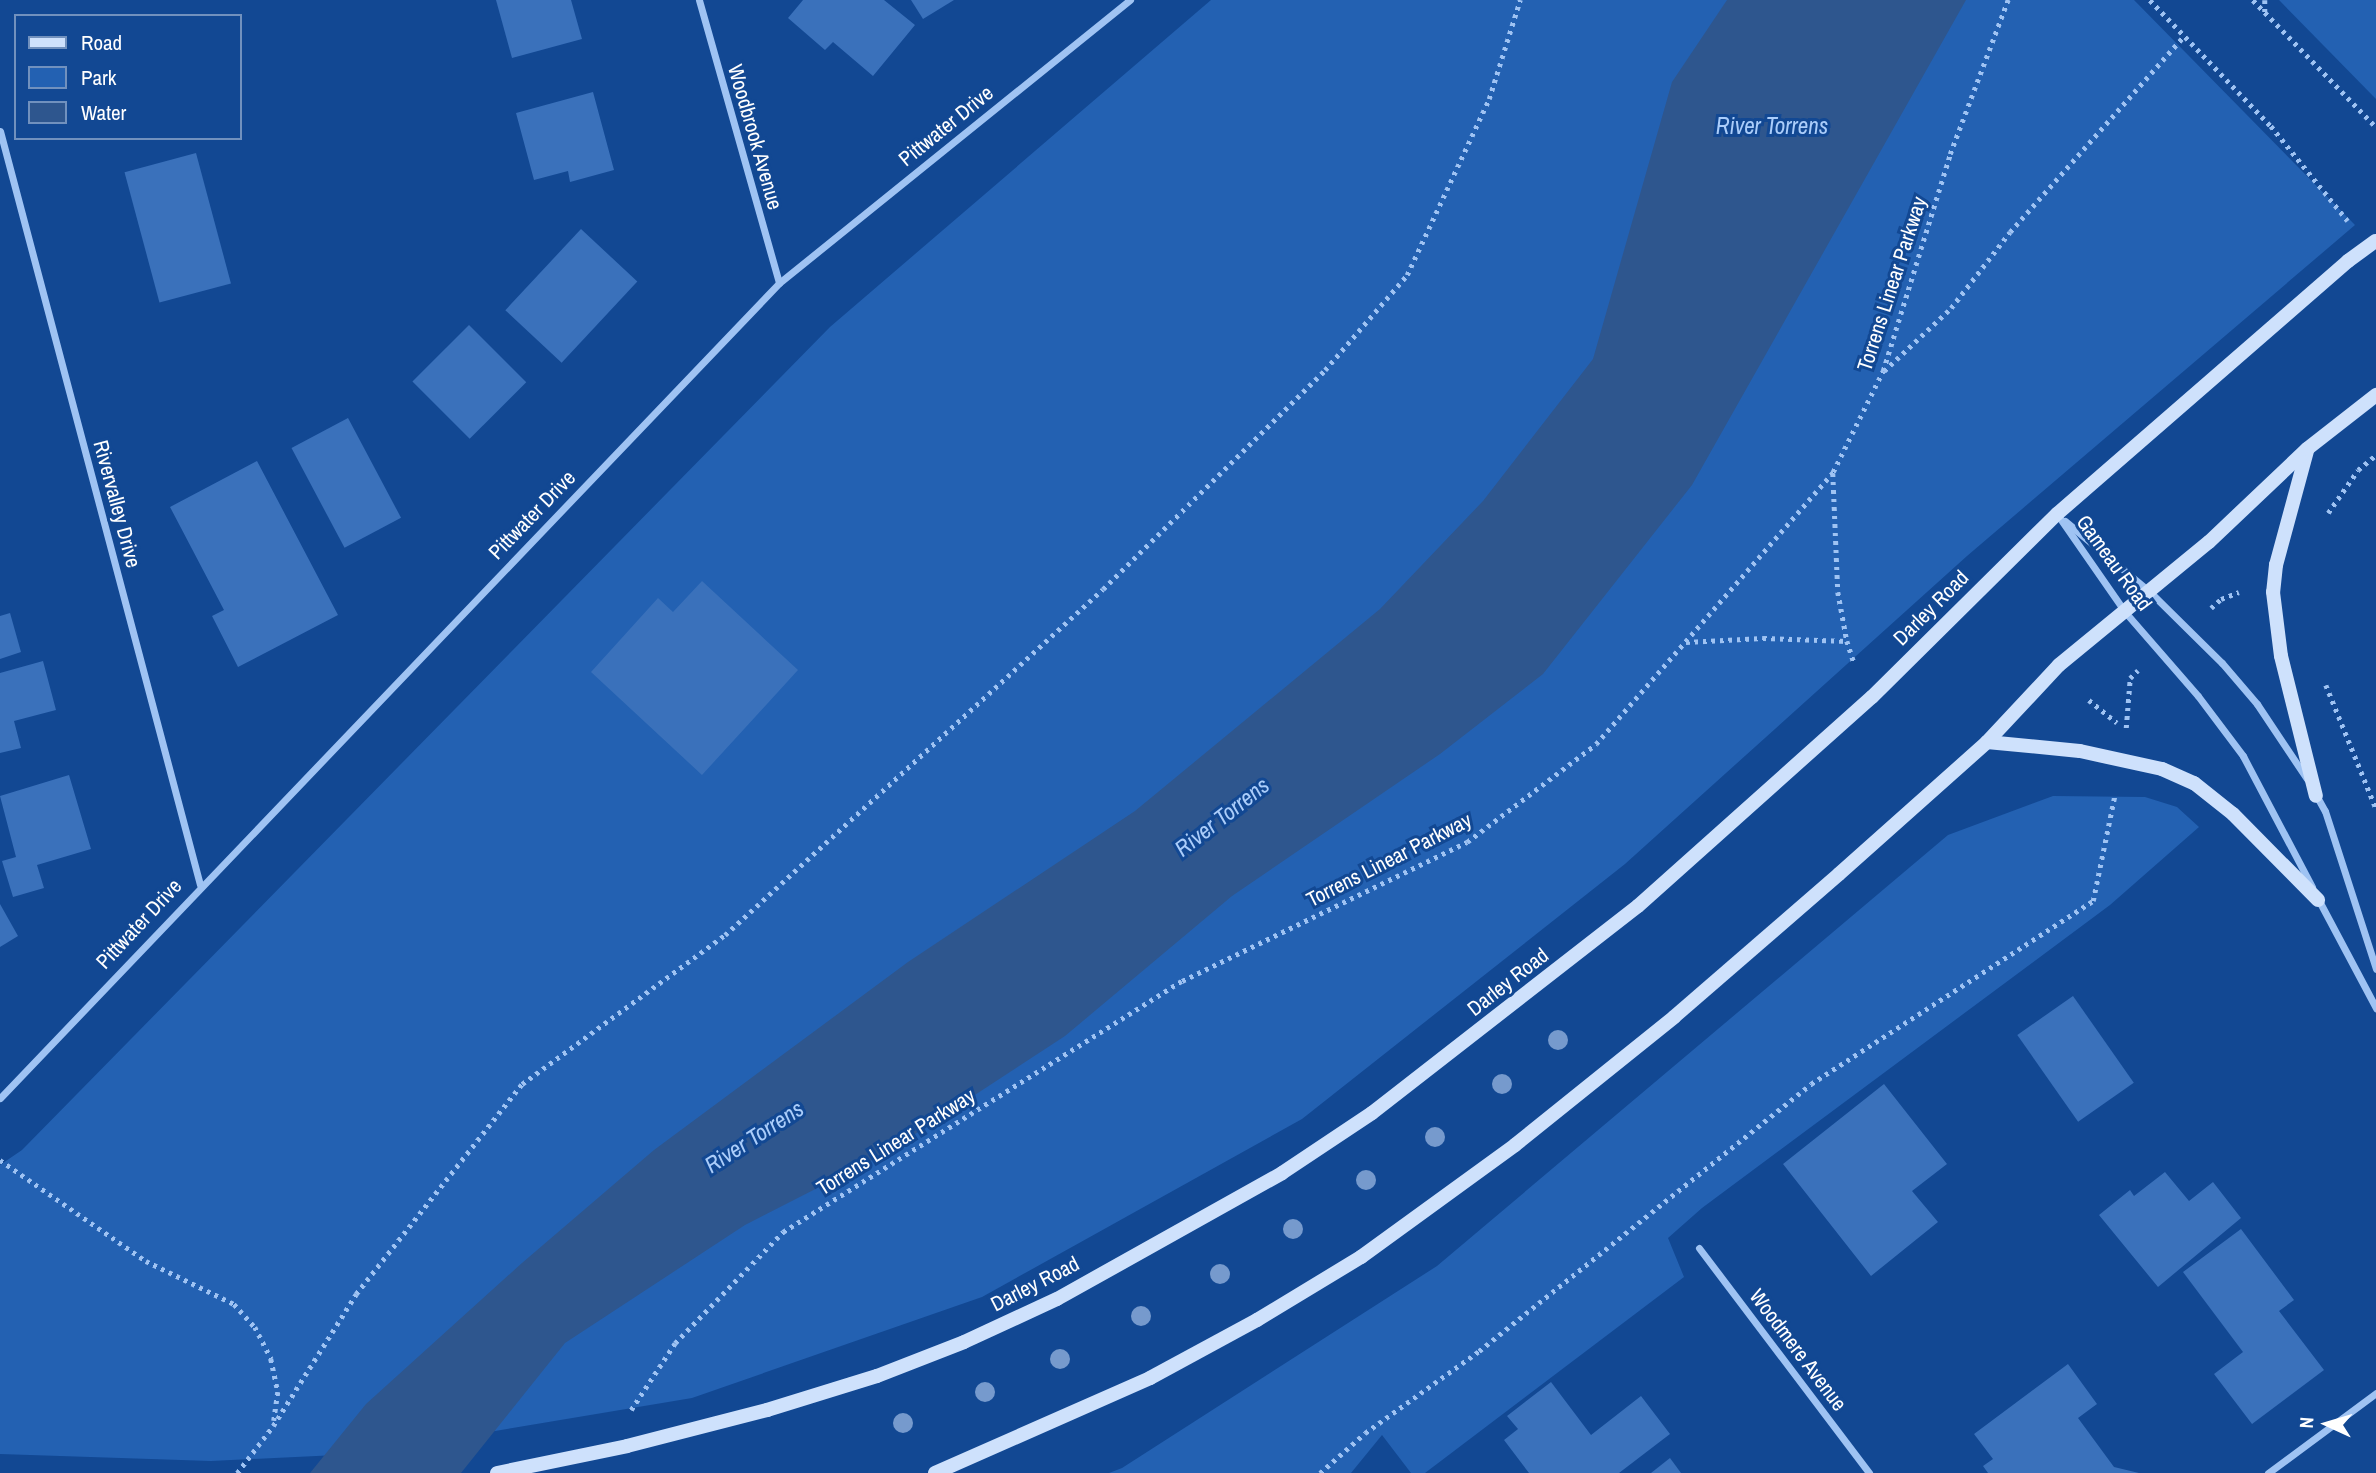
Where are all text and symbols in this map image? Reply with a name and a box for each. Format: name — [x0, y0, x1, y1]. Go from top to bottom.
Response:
legend — [14, 14, 242, 140]
text: Road — [81, 28, 122, 57]
street label: Woodbrook Avenue — [722, 61, 788, 213]
text: Park — [81, 63, 116, 92]
street label: Pittwater Drive — [894, 80, 998, 172]
text: Water — [81, 98, 126, 127]
water label: River Torrens — [1716, 112, 1828, 140]
street label: Torrens Linear Parkway — [1852, 194, 1932, 374]
street label: Rivervalley Drive — [88, 437, 146, 571]
street label: Pittwater Drive — [483, 465, 581, 565]
street label: Gameau Road — [2071, 510, 2157, 616]
street label: Darley Road — [1888, 565, 1974, 651]
water label: River Torrens — [1169, 771, 1275, 863]
street label: Torrens Linear Parkway — [1302, 807, 1476, 913]
street label: Pittwater Drive — [91, 874, 187, 974]
street label: Darley Road — [1463, 943, 1553, 1021]
street label: Torrens Linear Parkway — [812, 1083, 980, 1201]
water label: River Torrens — [699, 1095, 809, 1179]
street label: Darley Road — [987, 1251, 1083, 1317]
street label: Woodmere Avenue — [1744, 1284, 1852, 1416]
north arrow — [2292, 1389, 2362, 1459]
text: N — [2293, 1416, 2319, 1429]

